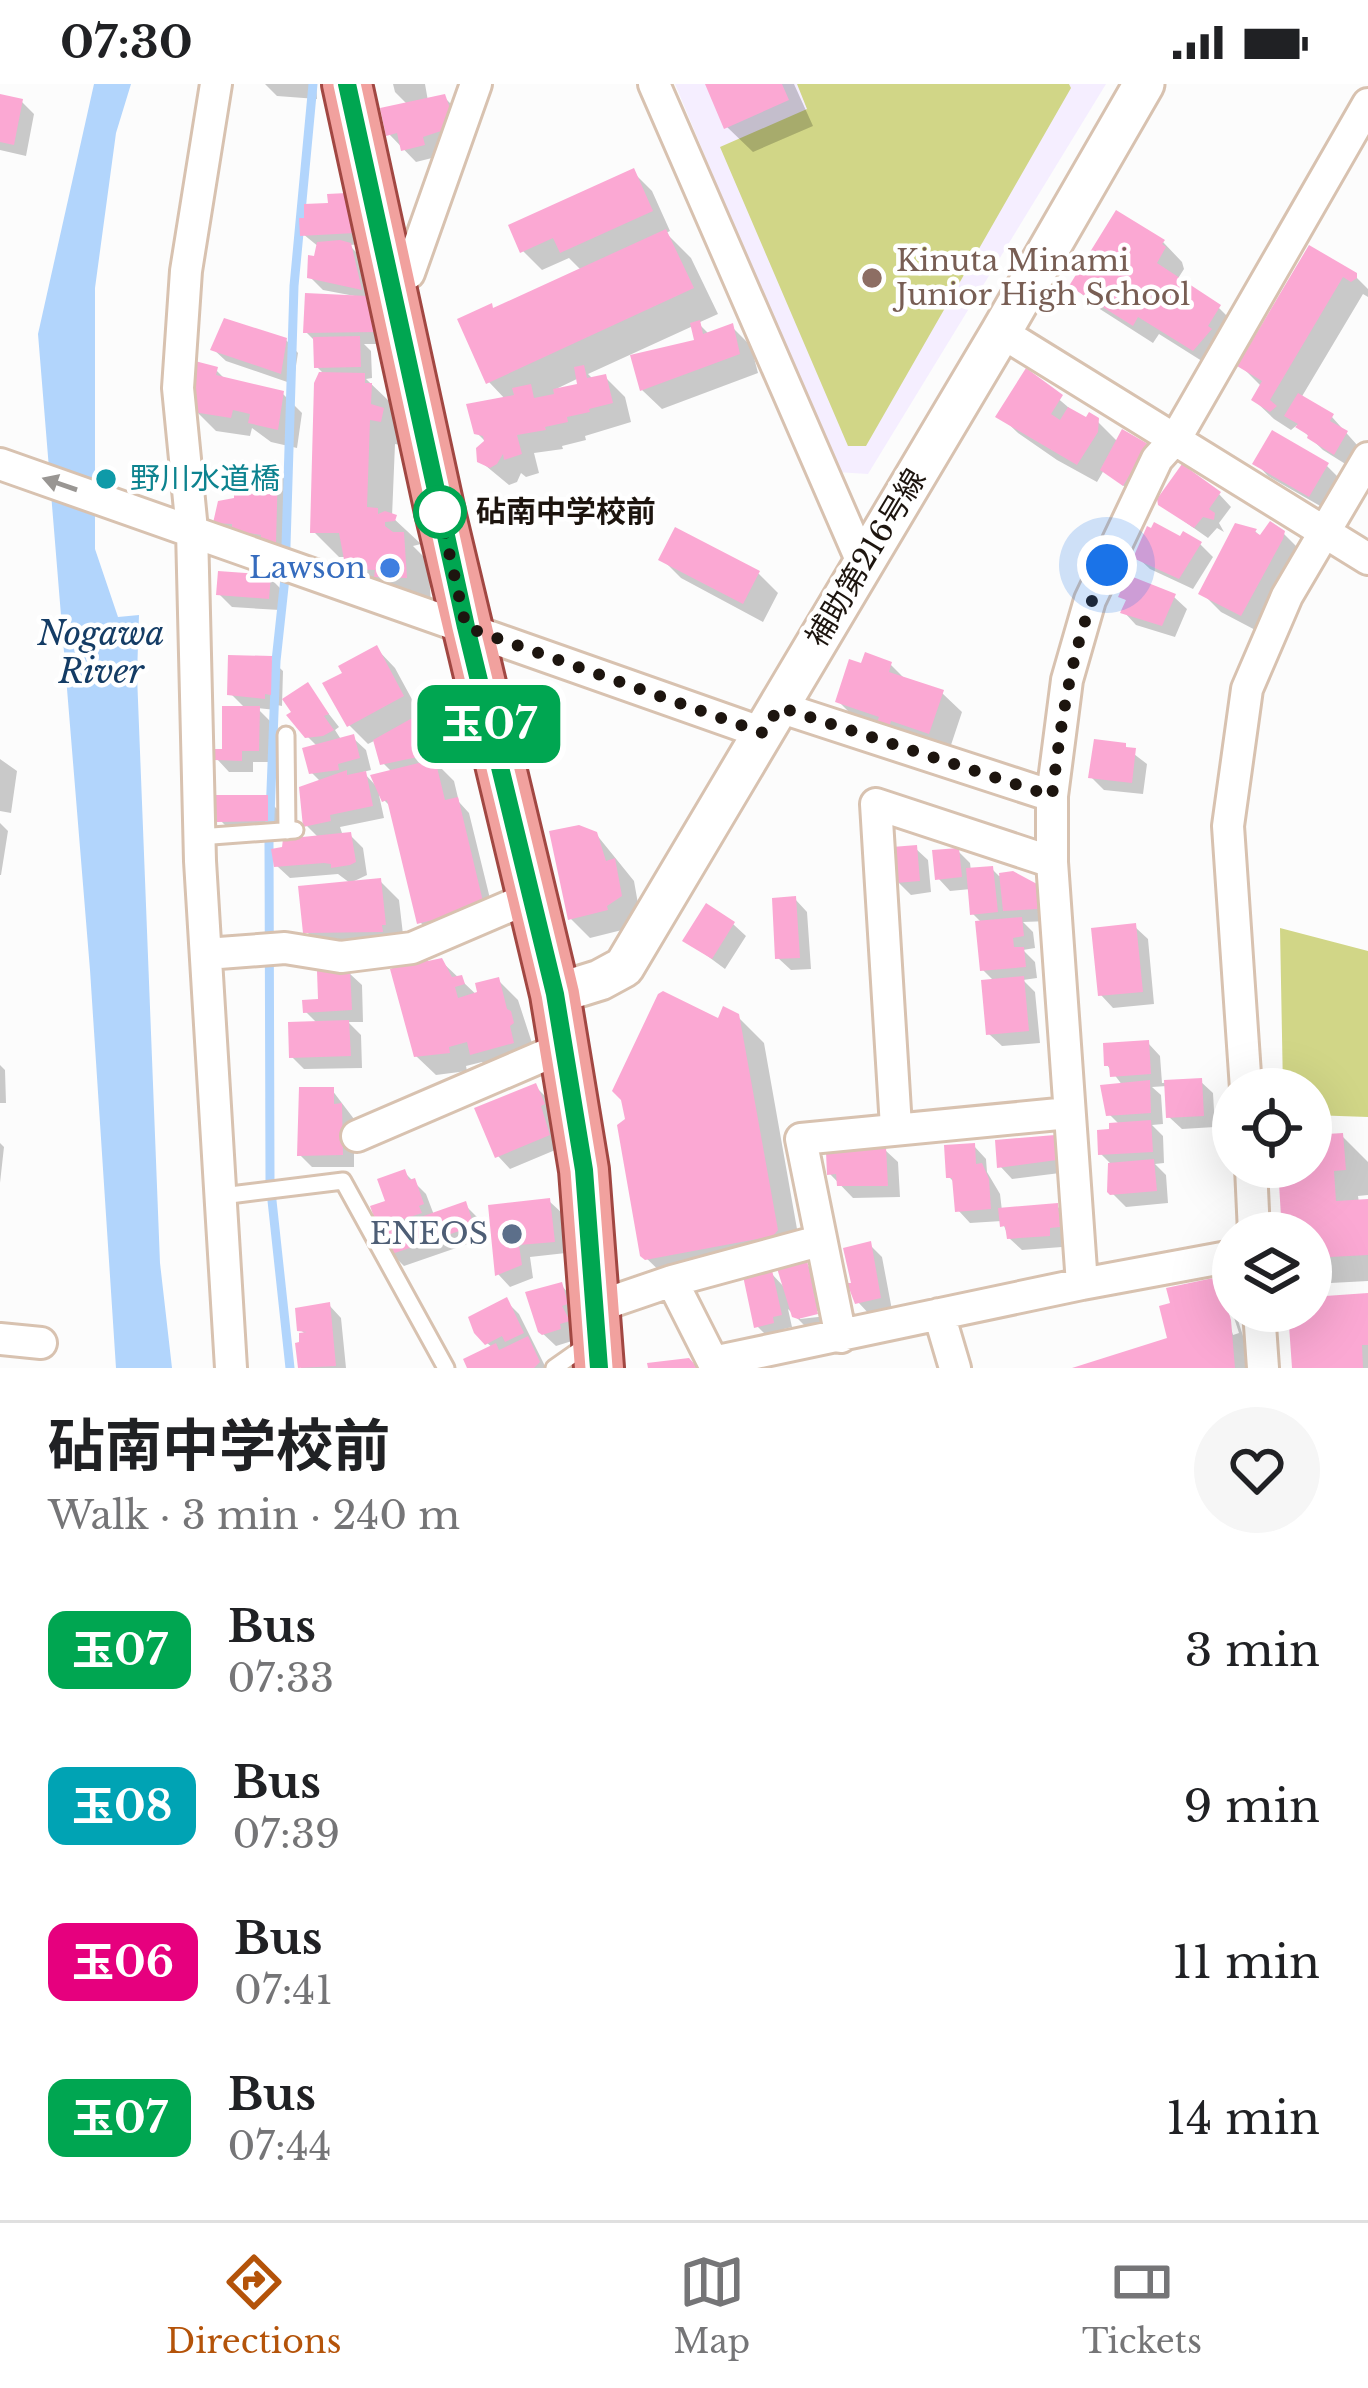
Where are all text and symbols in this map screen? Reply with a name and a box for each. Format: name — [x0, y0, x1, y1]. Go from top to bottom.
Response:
text: 07:30 — [60, 14, 193, 70]
place label: Kinuta Minami Junior High School — [892, 242, 1190, 313]
marker: Kinuta Minami Junior High School — [859, 265, 885, 291]
place label: 野川水道橋 — [130, 460, 280, 497]
street label: 補助第216号線 — [798, 462, 933, 653]
marker: 野川水道橋 — [93, 466, 119, 492]
one-way arrow — [41, 474, 78, 493]
marker: 砧南中学校前 — [415, 487, 465, 537]
place label: 砧南中学校前 — [476, 493, 656, 530]
your location — [1077, 535, 1137, 595]
place label: Lawson — [249, 549, 366, 586]
marker: Lawson — [377, 555, 403, 581]
water label: Nogawa River — [36, 613, 165, 692]
line badge: 玉07 — [420, 685, 558, 763]
text: 玉07 — [441, 698, 537, 750]
map controls — [1212, 1068, 1332, 1332]
button: locate — [1212, 1068, 1332, 1188]
button: layers — [1212, 1212, 1332, 1332]
place label: ENEOS — [370, 1215, 488, 1252]
marker: ENEOS — [499, 1221, 525, 1247]
button: heart — [1194, 1407, 1320, 1533]
text: 砧南中学校前 — [48, 1411, 390, 1481]
text: Walk · 3 min · 240 m — [48, 1491, 460, 1540]
text: Bus — [227, 1598, 316, 1654]
text: 3 min — [1185, 1622, 1320, 1678]
text: 玉07 — [72, 1624, 167, 1676]
text: 07:33 — [227, 1654, 334, 1703]
text: Bus — [232, 1754, 321, 1810]
text: 9 min — [1184, 1778, 1320, 1834]
text: 玉08 — [72, 1780, 172, 1832]
text: 07:39 — [232, 1810, 340, 1859]
text: Bus — [234, 1910, 323, 1966]
text: 11 min — [1172, 1934, 1320, 1990]
text: 玉06 — [72, 1936, 174, 1988]
text: 07:41 — [234, 1966, 333, 2015]
text: Bus — [227, 2066, 316, 2122]
text: 14 min — [1166, 2090, 1320, 2146]
text: 玉07 — [72, 2092, 167, 2144]
text: 07:44 — [227, 2122, 332, 2171]
tab: Directions — [166, 2249, 341, 2362]
tab: Map — [673, 2249, 750, 2362]
tab: Tickets — [1082, 2249, 1202, 2362]

